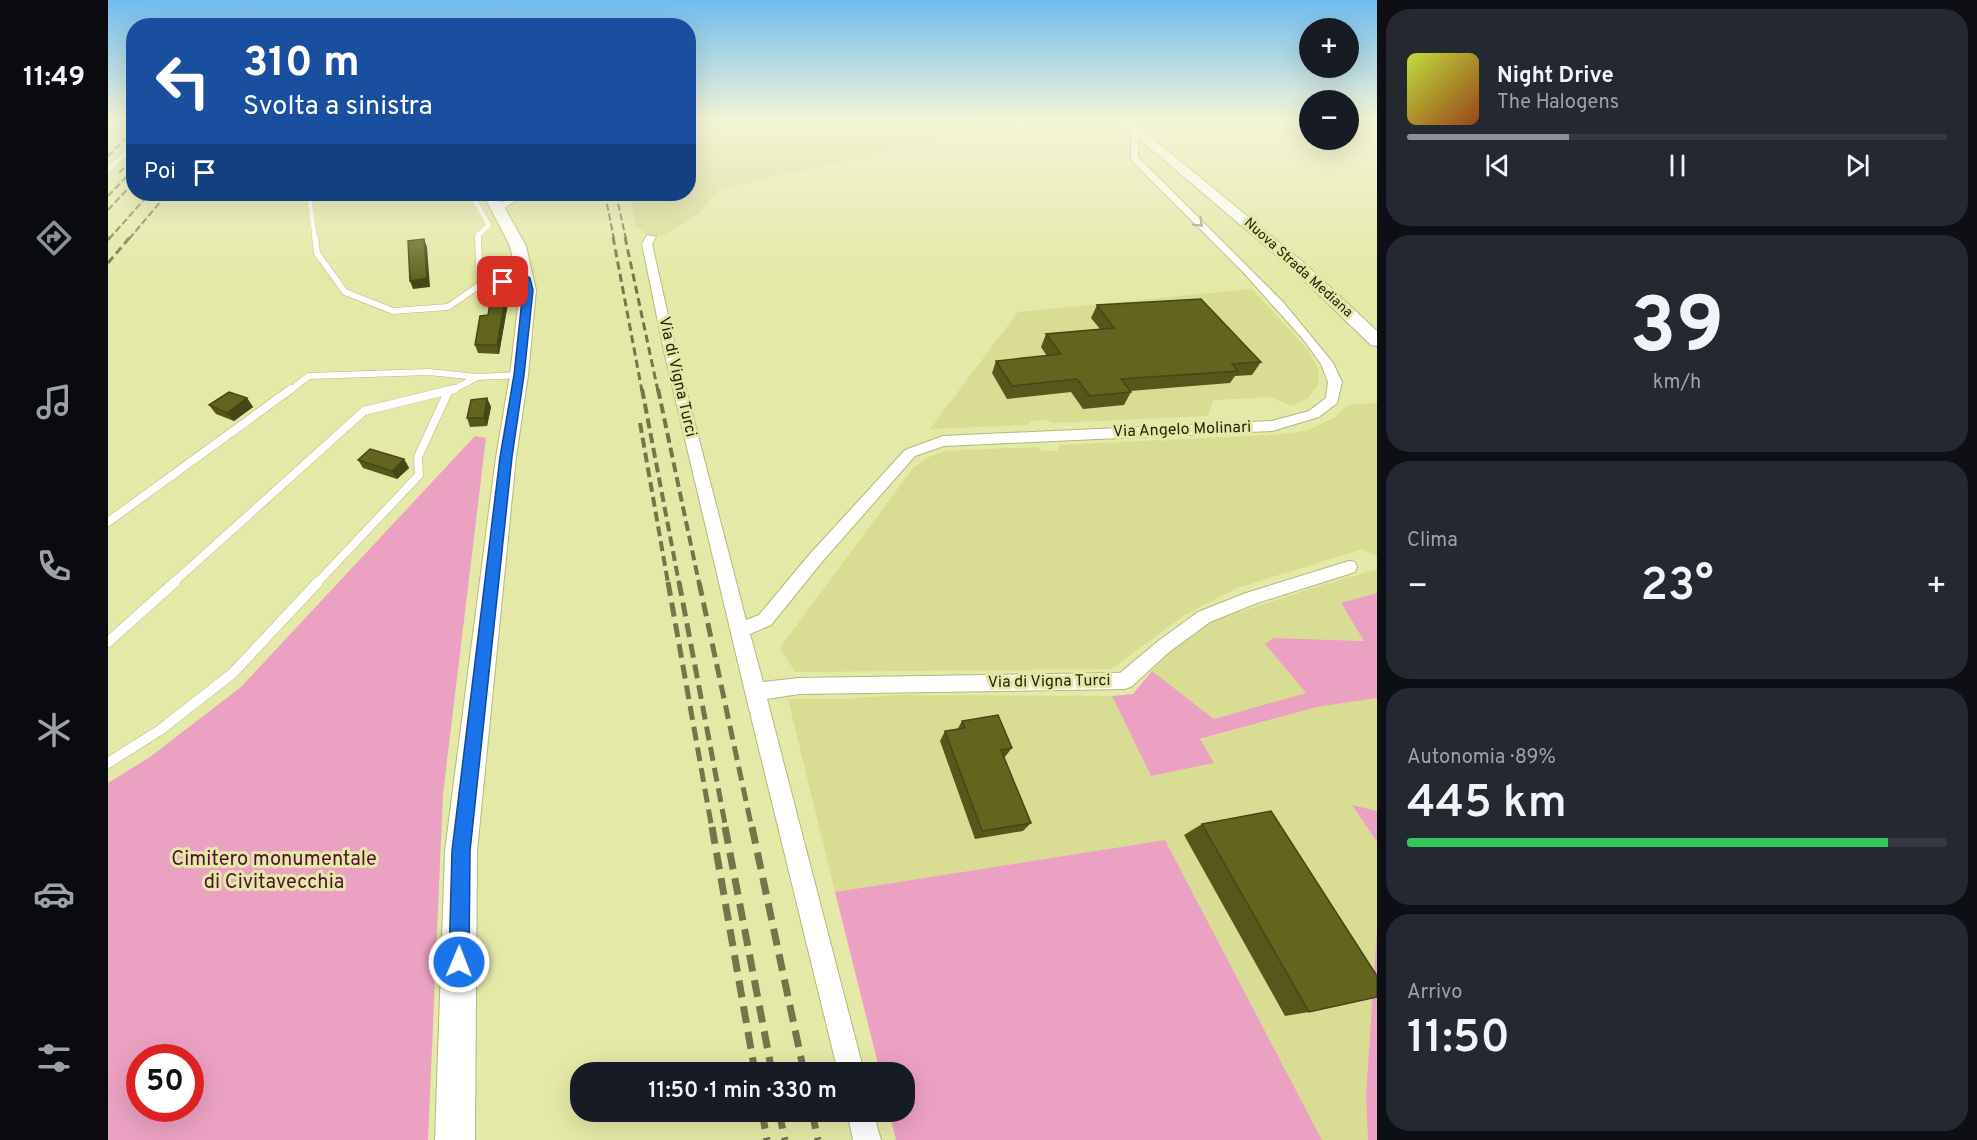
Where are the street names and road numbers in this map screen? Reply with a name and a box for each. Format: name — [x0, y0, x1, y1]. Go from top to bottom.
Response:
street label: Nuova Strada Mediana — [1240, 215, 1356, 321]
street label: Via di Vigna Turci — [653, 315, 701, 439]
street label: Via Angelo Molinari — [1112, 418, 1252, 442]
street label: Via di Vigna Turci — [987, 671, 1111, 693]

